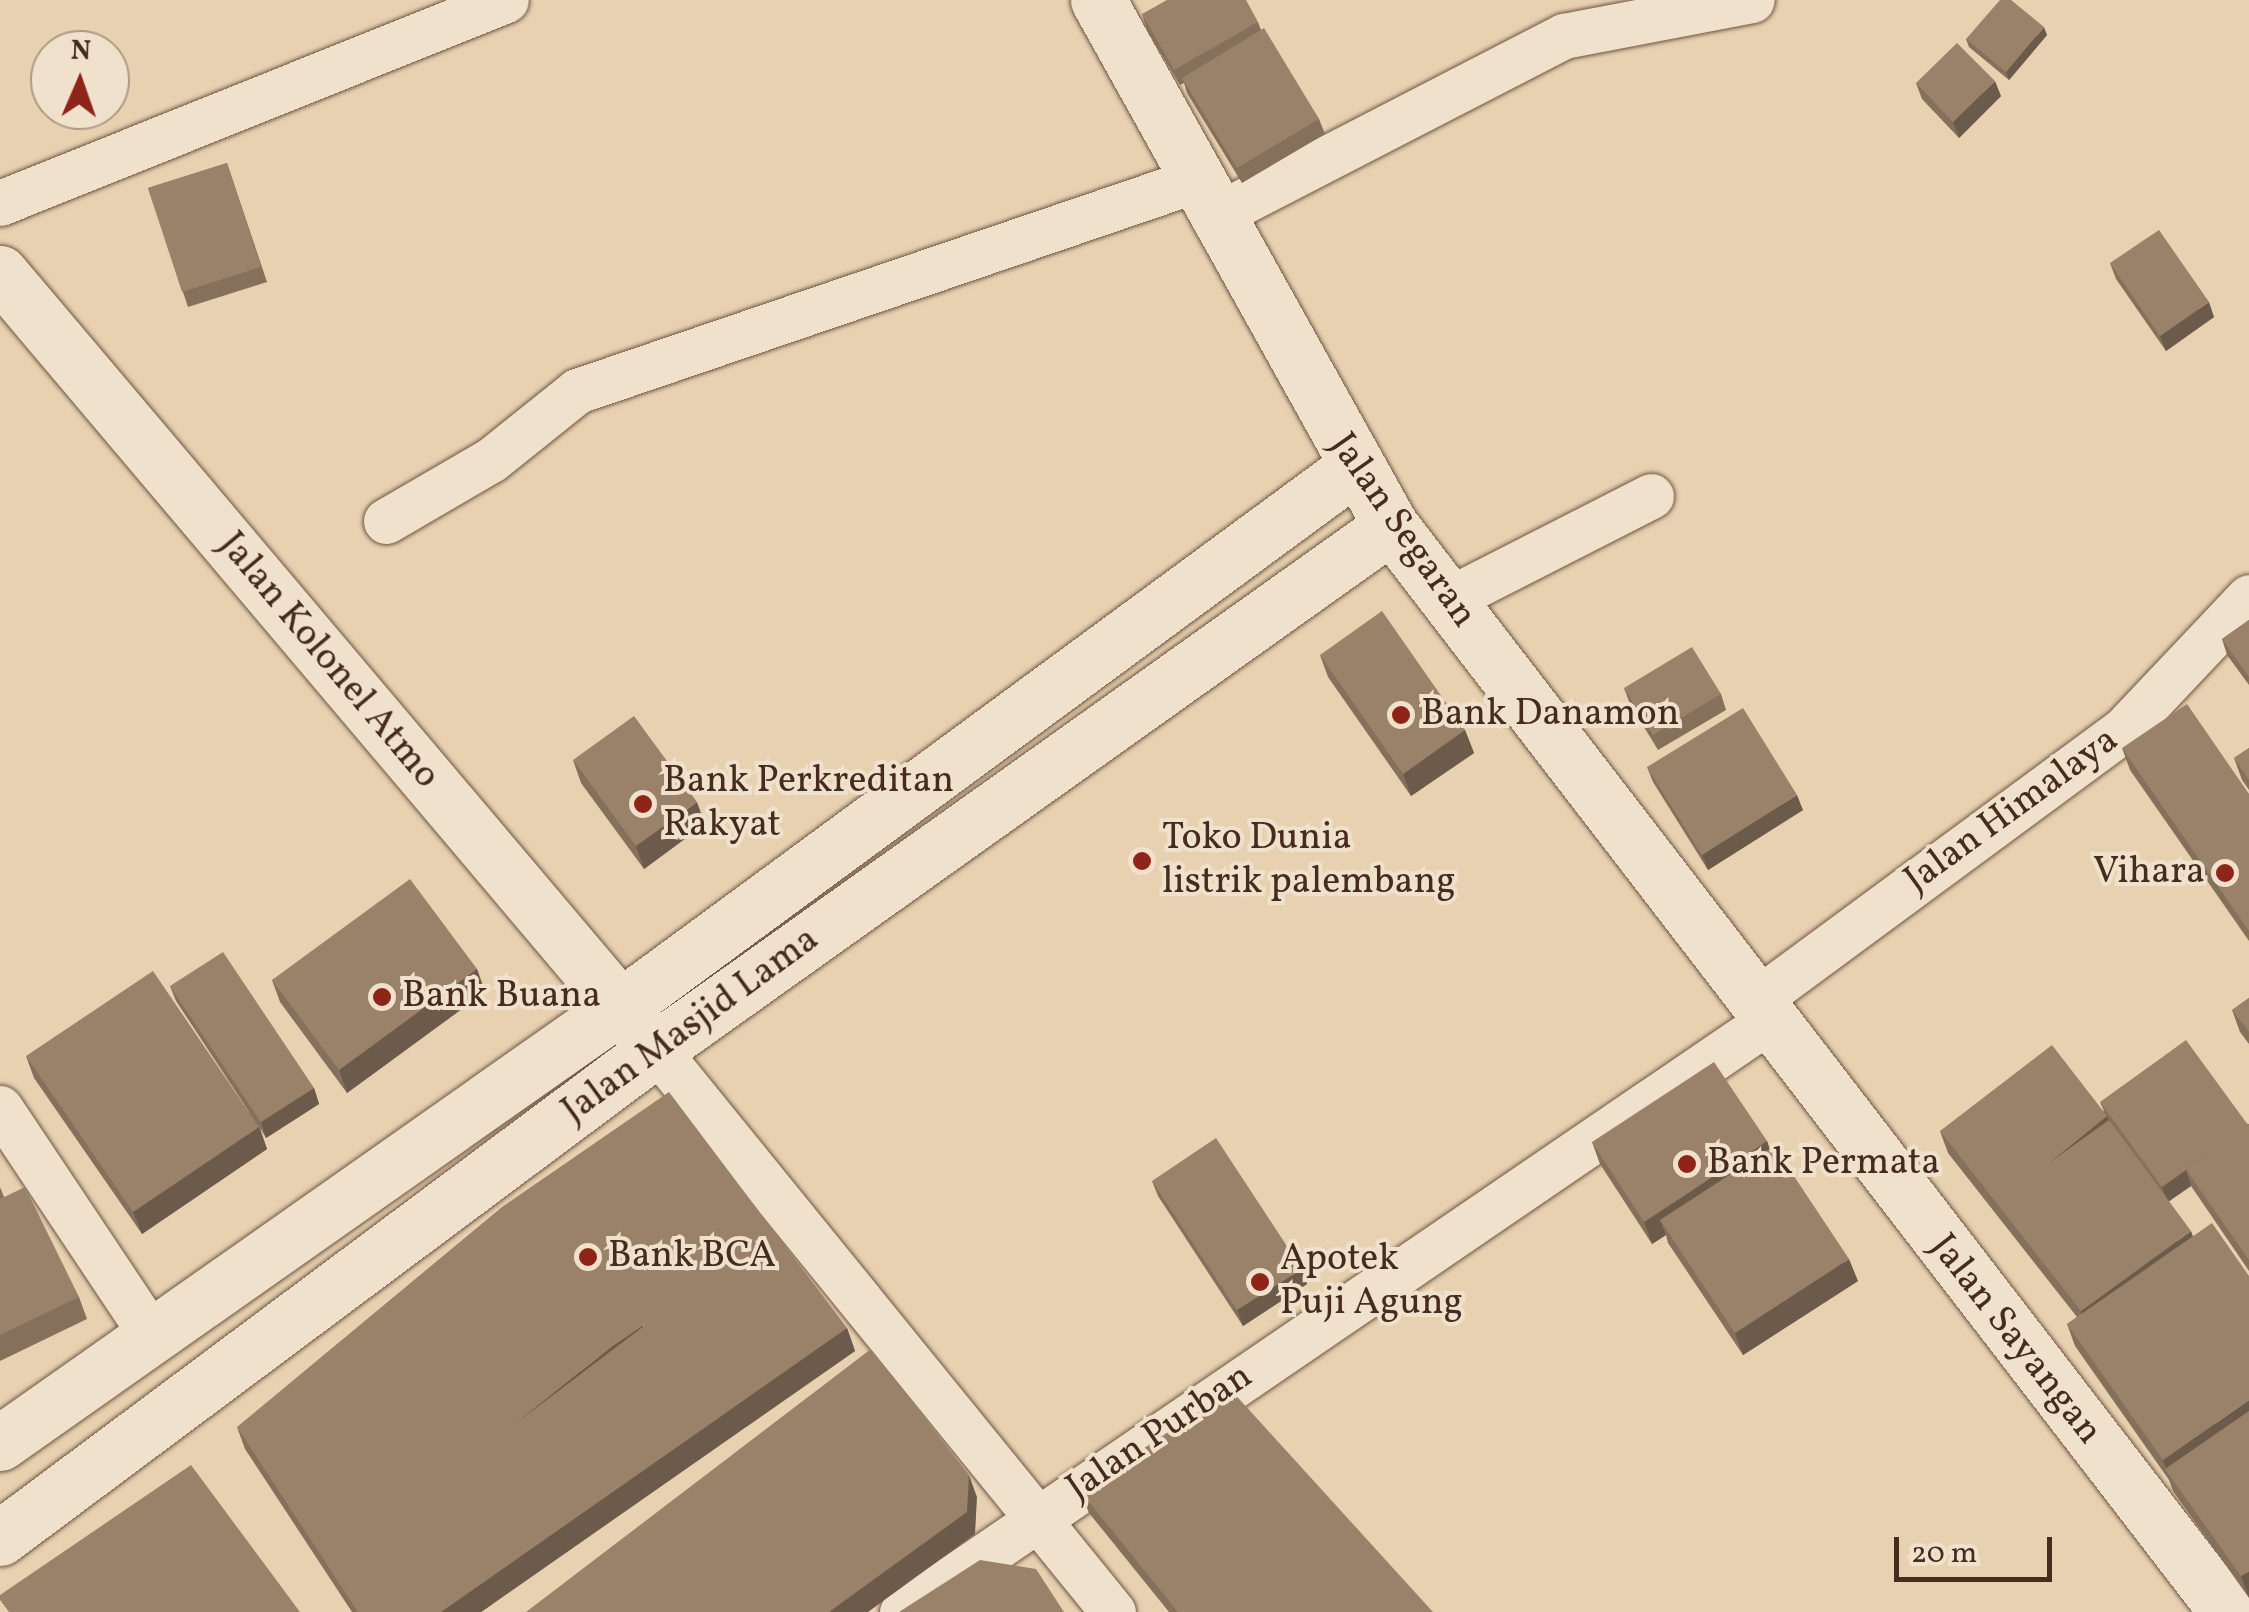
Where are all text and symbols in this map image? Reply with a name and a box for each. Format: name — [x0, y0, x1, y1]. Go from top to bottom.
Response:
north arrow — [30, 30, 130, 130]
text: N — [70, 32, 92, 71]
street label: Jalan Segaran — [1318, 425, 1486, 637]
street label: Jalan Kolonel Atmo — [207, 524, 449, 798]
place label: Bank Danamon — [1421, 692, 1679, 738]
marker: Bank Danamon — [1390, 704, 1412, 726]
street label: Jalan Himalaya — [1896, 718, 2128, 904]
place label: Bank Perkreditan Rakyat — [663, 759, 954, 848]
marker: Bank Perkreditan Rakyat — [632, 793, 654, 815]
place label: Toko Dunia listrik palembang — [1162, 816, 1456, 906]
marker: Toko Dunia listrik palembang — [1131, 850, 1153, 872]
place label: Vihara — [2093, 850, 2205, 896]
marker: Vihara — [2214, 862, 2236, 884]
street label: Jalan Masjid Lama — [554, 917, 828, 1135]
place label: Bank Buana — [402, 974, 601, 1020]
marker: Bank Buana — [371, 986, 393, 1008]
place label: Bank Permata — [1707, 1141, 1940, 1187]
marker: Bank Permata — [1676, 1153, 1698, 1175]
street label: Jalan Sayangan — [1919, 1226, 2111, 1454]
place label: Bank BCA — [608, 1234, 776, 1280]
place label: Apotek Puji Agung — [1280, 1237, 1463, 1326]
marker: Bank BCA — [577, 1246, 599, 1268]
marker: Apotek Puji Agung — [1249, 1271, 1271, 1293]
street label: Jalan Purban — [1059, 1354, 1261, 1512]
scale bar — [1899, 1517, 2056, 1579]
text: 20 m — [1911, 1533, 1977, 1575]

